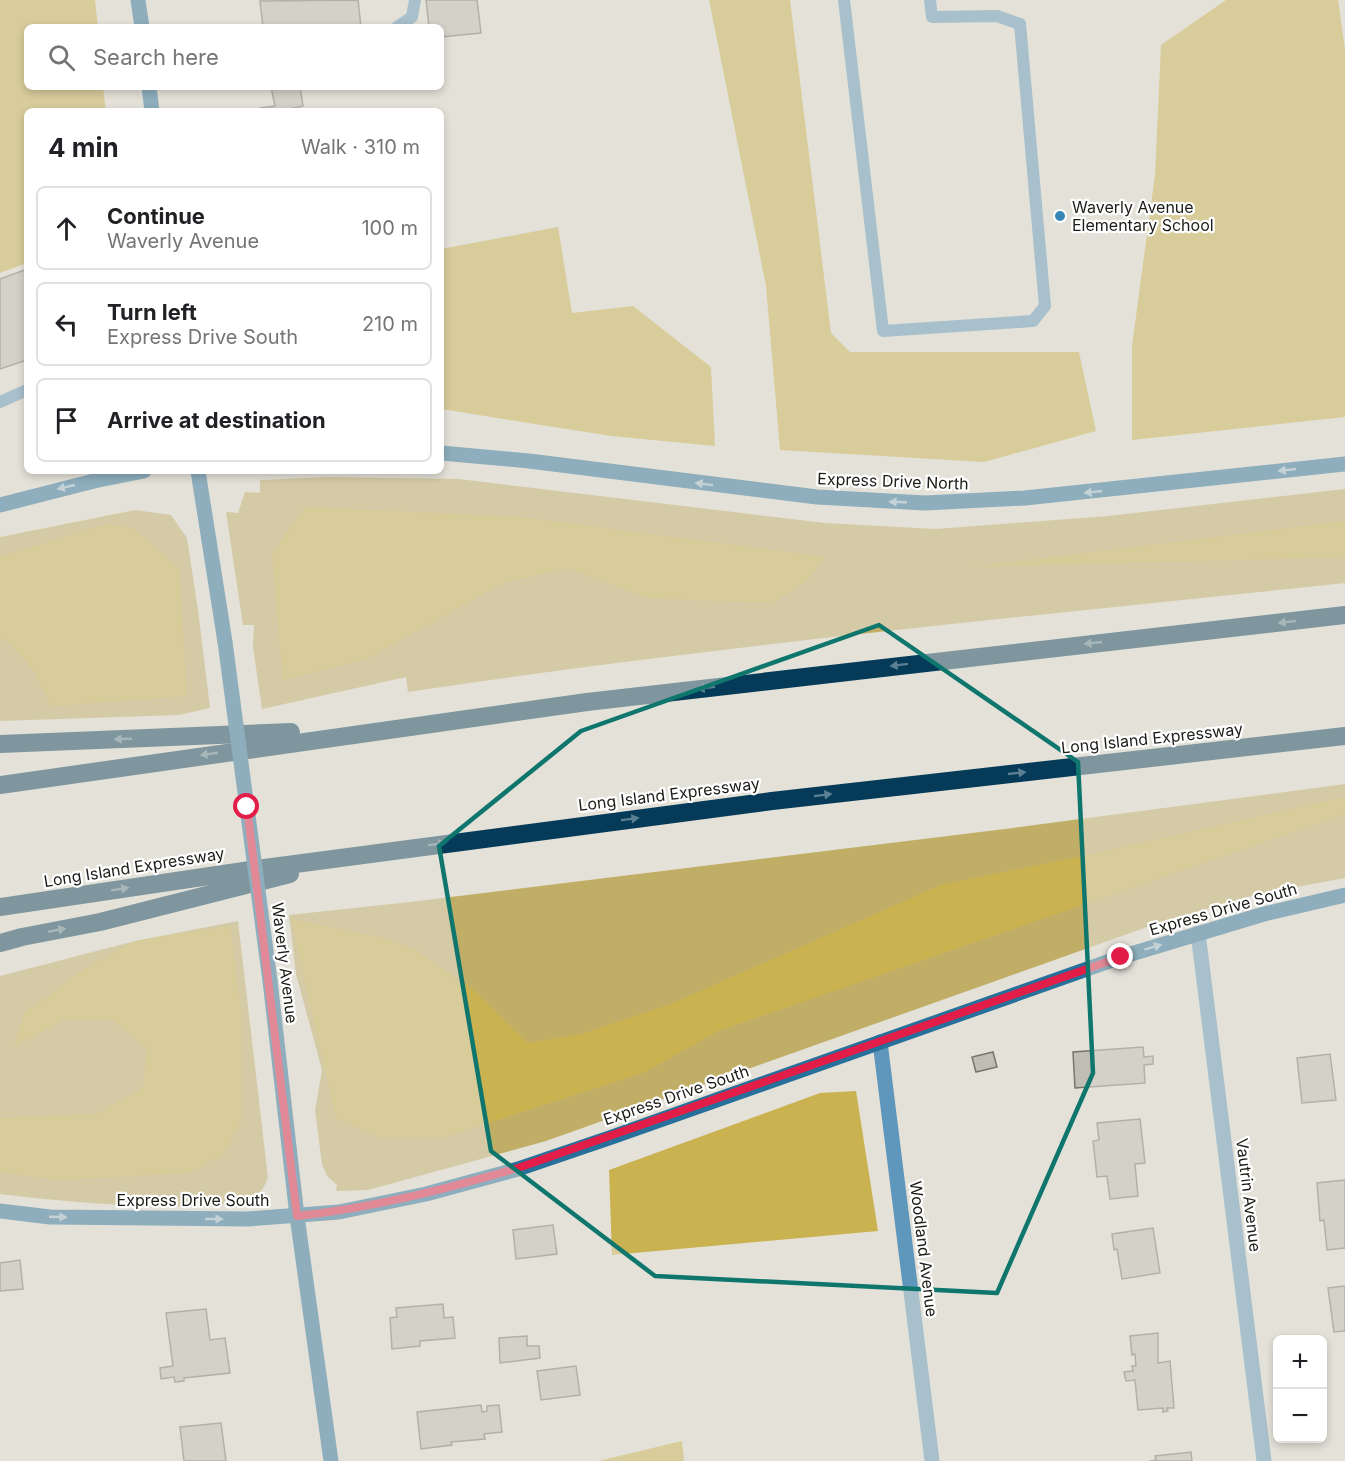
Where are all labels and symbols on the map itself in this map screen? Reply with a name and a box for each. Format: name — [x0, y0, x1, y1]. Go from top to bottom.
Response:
place label: Waverly Avenue Elementary School — [1072, 197, 1214, 235]
marker: Waverly Avenue Elementary School — [1053, 209, 1067, 223]
one-way arrow — [1277, 466, 1296, 475]
street label: Express Drive North — [817, 468, 969, 494]
one-way arrow — [695, 479, 714, 488]
one-way arrow — [57, 483, 75, 493]
one-way arrow — [1083, 487, 1102, 497]
one-way arrow — [889, 497, 908, 507]
one-way arrow — [1277, 617, 1296, 627]
one-way arrow — [1083, 639, 1102, 648]
one-way arrow — [890, 660, 909, 670]
one-way arrow — [696, 683, 715, 692]
street label: Long Island Expressway — [1060, 719, 1244, 757]
one-way arrow — [113, 734, 132, 743]
one-way arrow — [199, 750, 218, 759]
one-way arrow — [1008, 768, 1027, 778]
street label: Long Island Expressway — [577, 773, 761, 815]
one-way arrow — [814, 790, 833, 799]
route start — [233, 793, 259, 819]
one-way arrow — [621, 814, 640, 824]
one-way arrow — [427, 840, 446, 849]
street label: Long Island Expressway — [42, 843, 226, 891]
street label: Express Drive South — [1147, 878, 1299, 940]
one-way arrow — [111, 884, 130, 893]
street label: Waverly Avenue — [268, 901, 302, 1025]
one-way arrow — [48, 925, 67, 934]
one-way arrow — [1144, 942, 1162, 951]
route end — [1107, 943, 1133, 969]
street label: Express Drive South — [600, 1061, 752, 1129]
street label: Vautrin Avenue — [1232, 1137, 1266, 1253]
street label: Woodland Avenue — [906, 1180, 942, 1318]
street label: Express Drive South — [117, 1190, 269, 1210]
one-way arrow — [49, 1212, 68, 1221]
one-way arrow — [205, 1214, 224, 1224]

